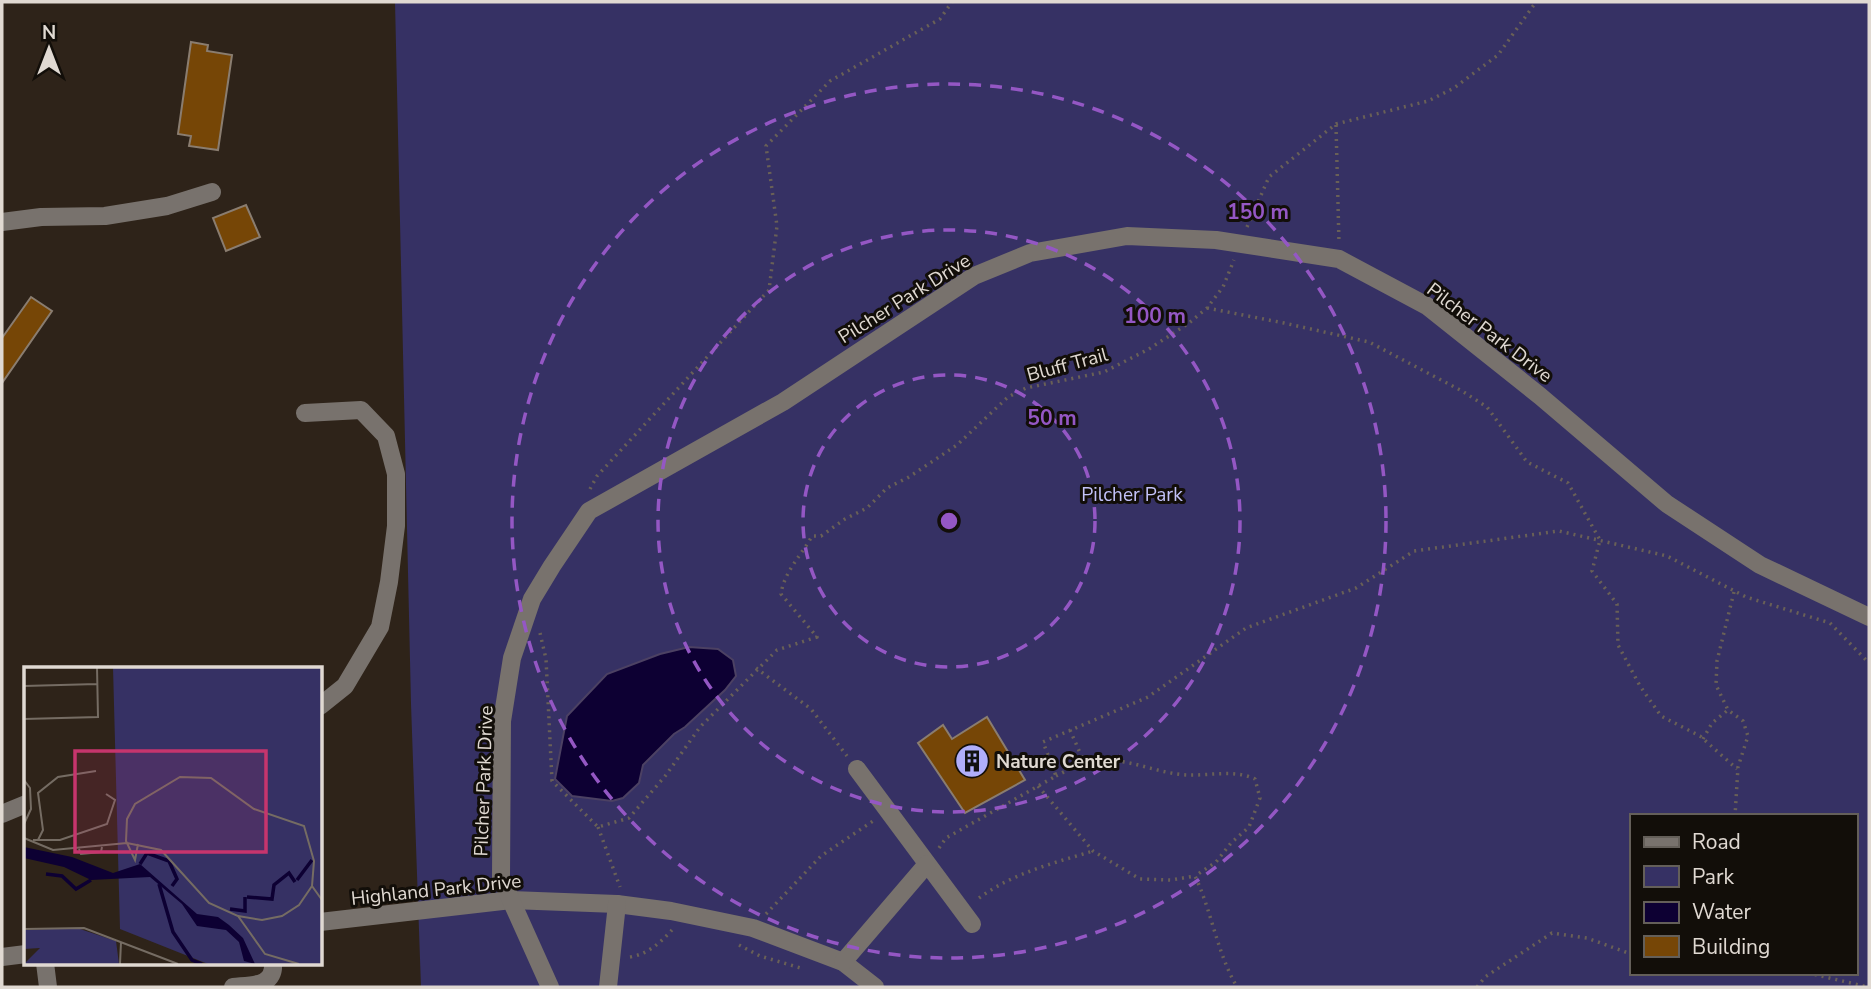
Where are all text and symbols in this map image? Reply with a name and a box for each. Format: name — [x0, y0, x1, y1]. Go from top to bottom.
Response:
north arrow — [14, 14, 84, 84]
text: N — [42, 20, 56, 46]
text: 150 m — [1227, 198, 1289, 226]
street label: Pilcher Park Drive — [834, 248, 976, 350]
street label: Pilcher Park Drive — [1421, 277, 1558, 389]
text: 100 m — [1124, 302, 1186, 330]
street label: Bluff Trail — [1024, 342, 1111, 388]
text: 50 m — [1027, 404, 1077, 432]
park label: Pilcher Park — [1081, 482, 1183, 508]
centre of rings — [937, 509, 961, 533]
inset map — [24, 667, 322, 964]
street label: Pilcher Park Drive — [468, 705, 500, 857]
building icon: Nature Center — [953, 742, 991, 780]
place label: Nature Center — [996, 749, 1121, 775]
legend — [1630, 814, 1857, 975]
text: Road — [1692, 828, 1741, 856]
text: Park — [1692, 863, 1734, 891]
street label: Highland Park Drive — [350, 868, 523, 912]
text: Water — [1692, 898, 1751, 926]
text: Building — [1692, 933, 1770, 961]

